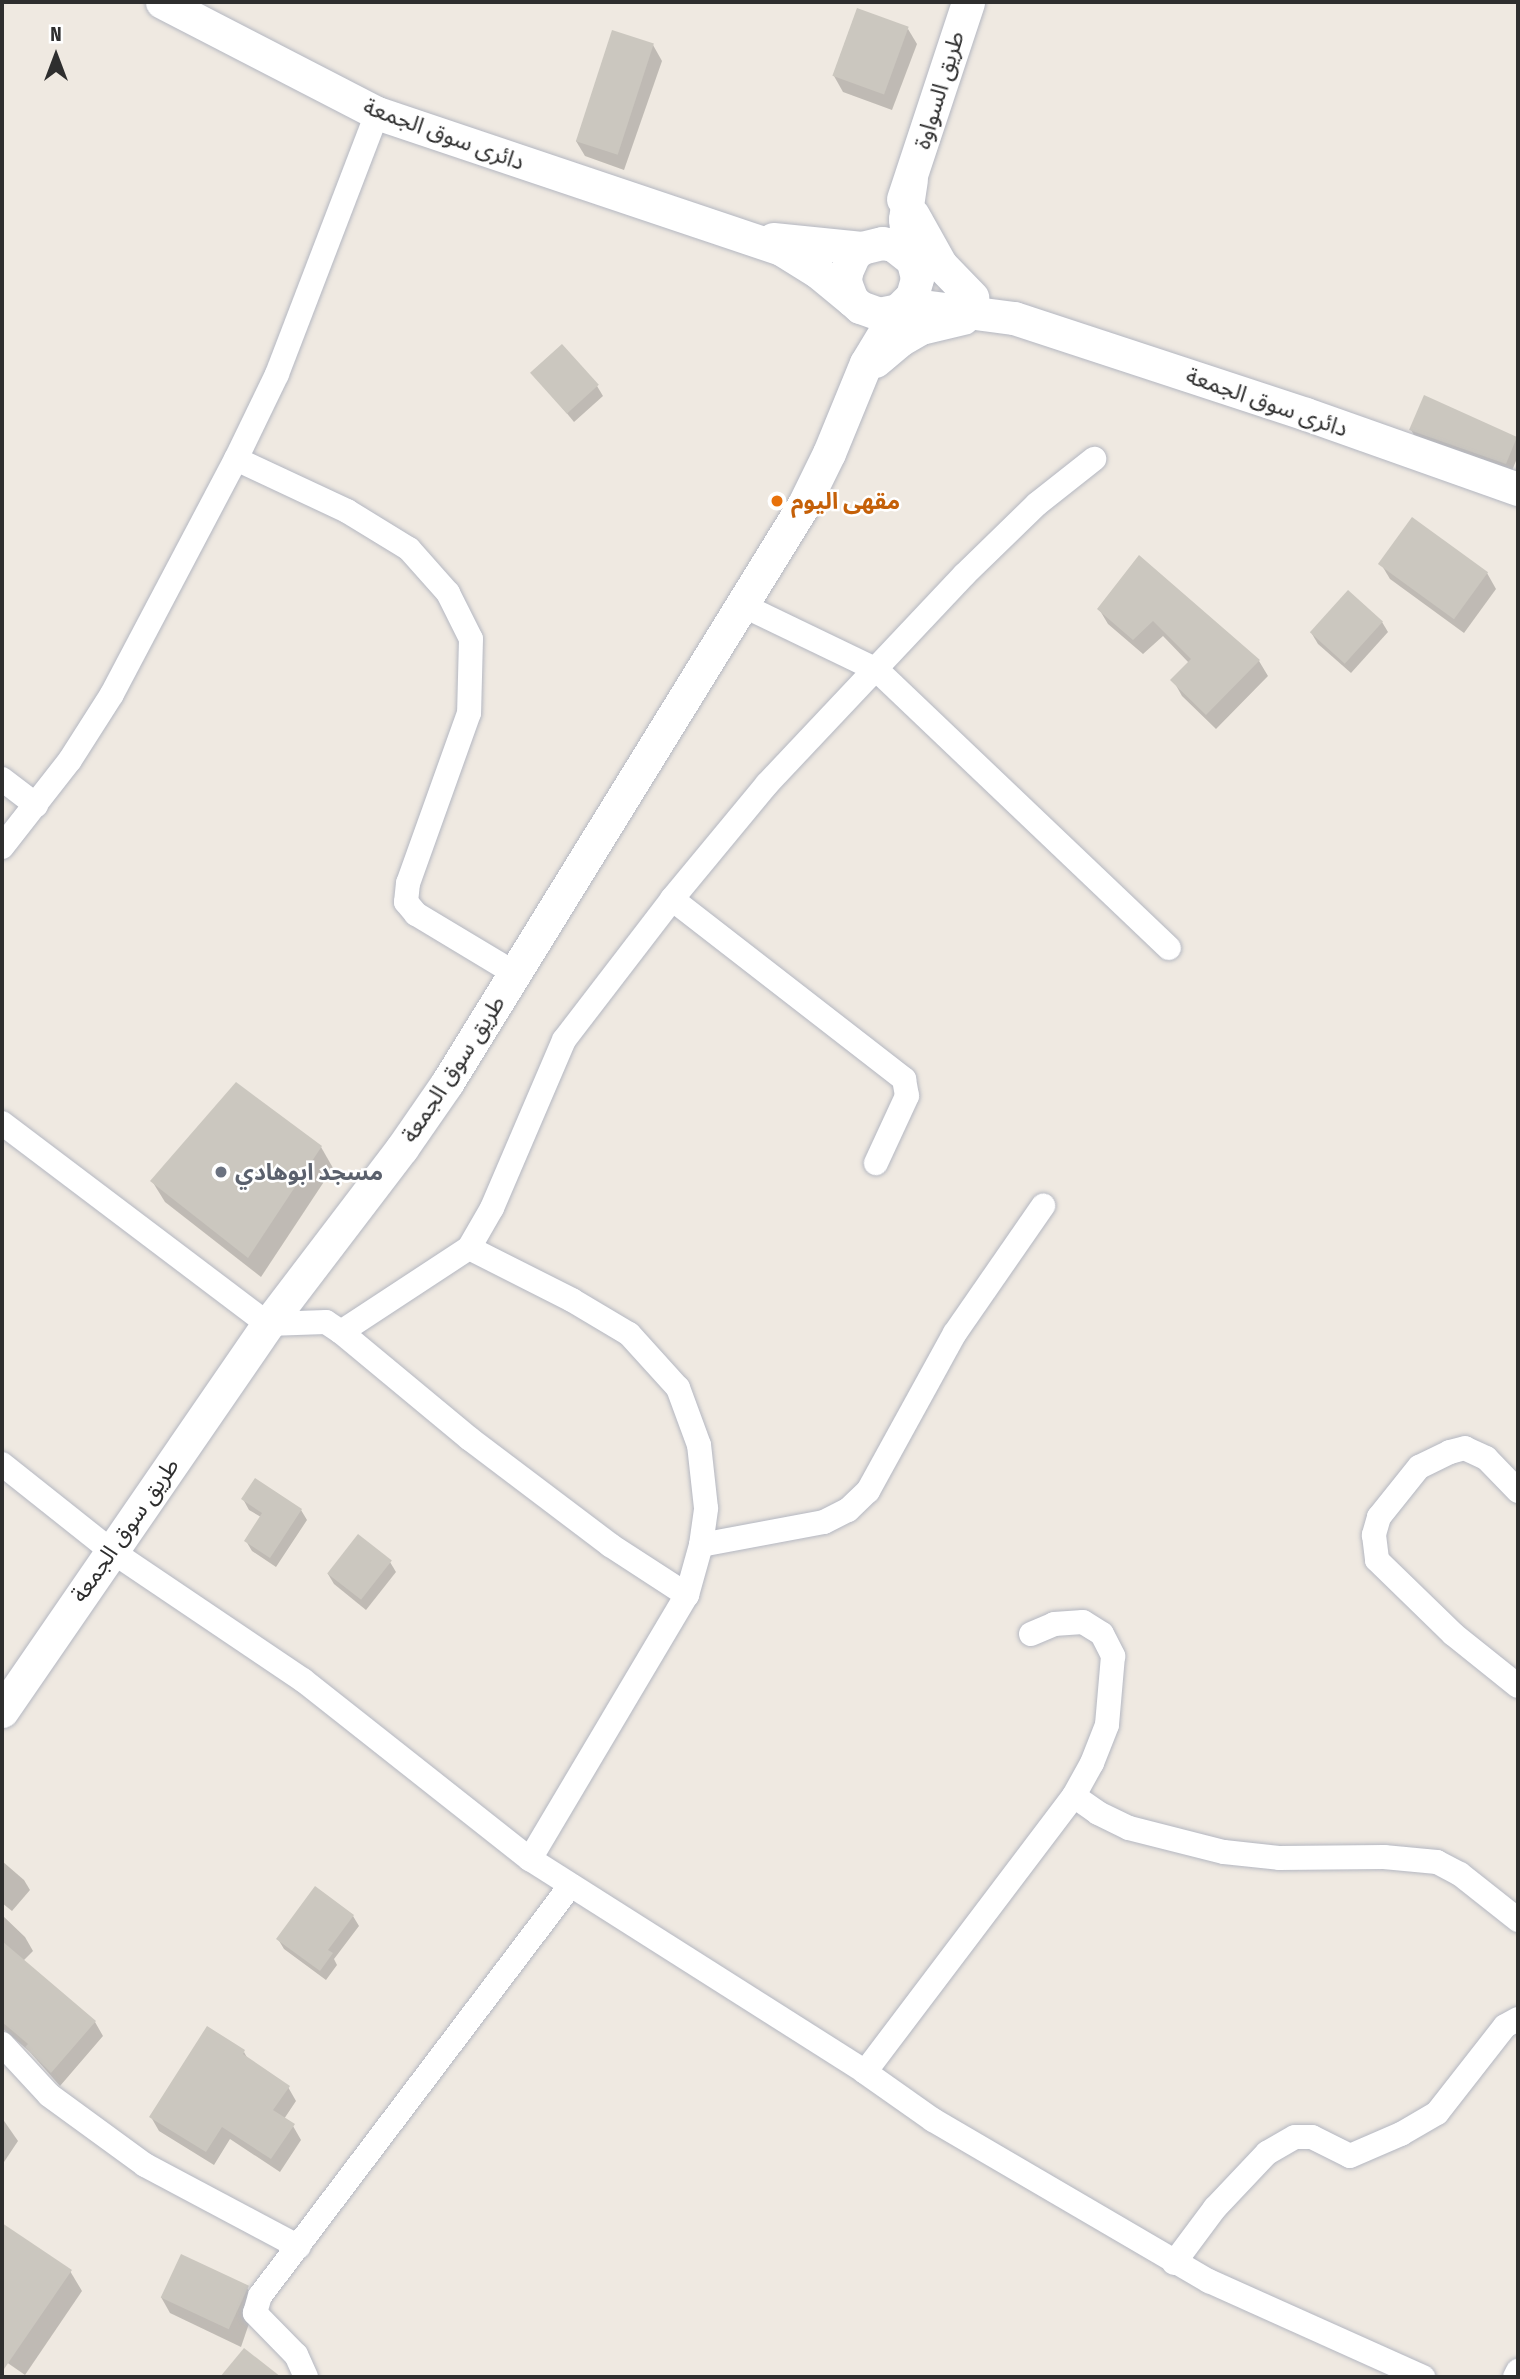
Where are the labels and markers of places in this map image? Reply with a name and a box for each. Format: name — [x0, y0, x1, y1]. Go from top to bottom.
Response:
place label: مقهى اليوم — [791, 487, 900, 515]
marker: مقهى اليوم — [769, 493, 785, 509]
place label: مسجد ابوهادي — [235, 1158, 383, 1186]
marker: مسجد ابوهادي — [213, 1164, 229, 1180]

